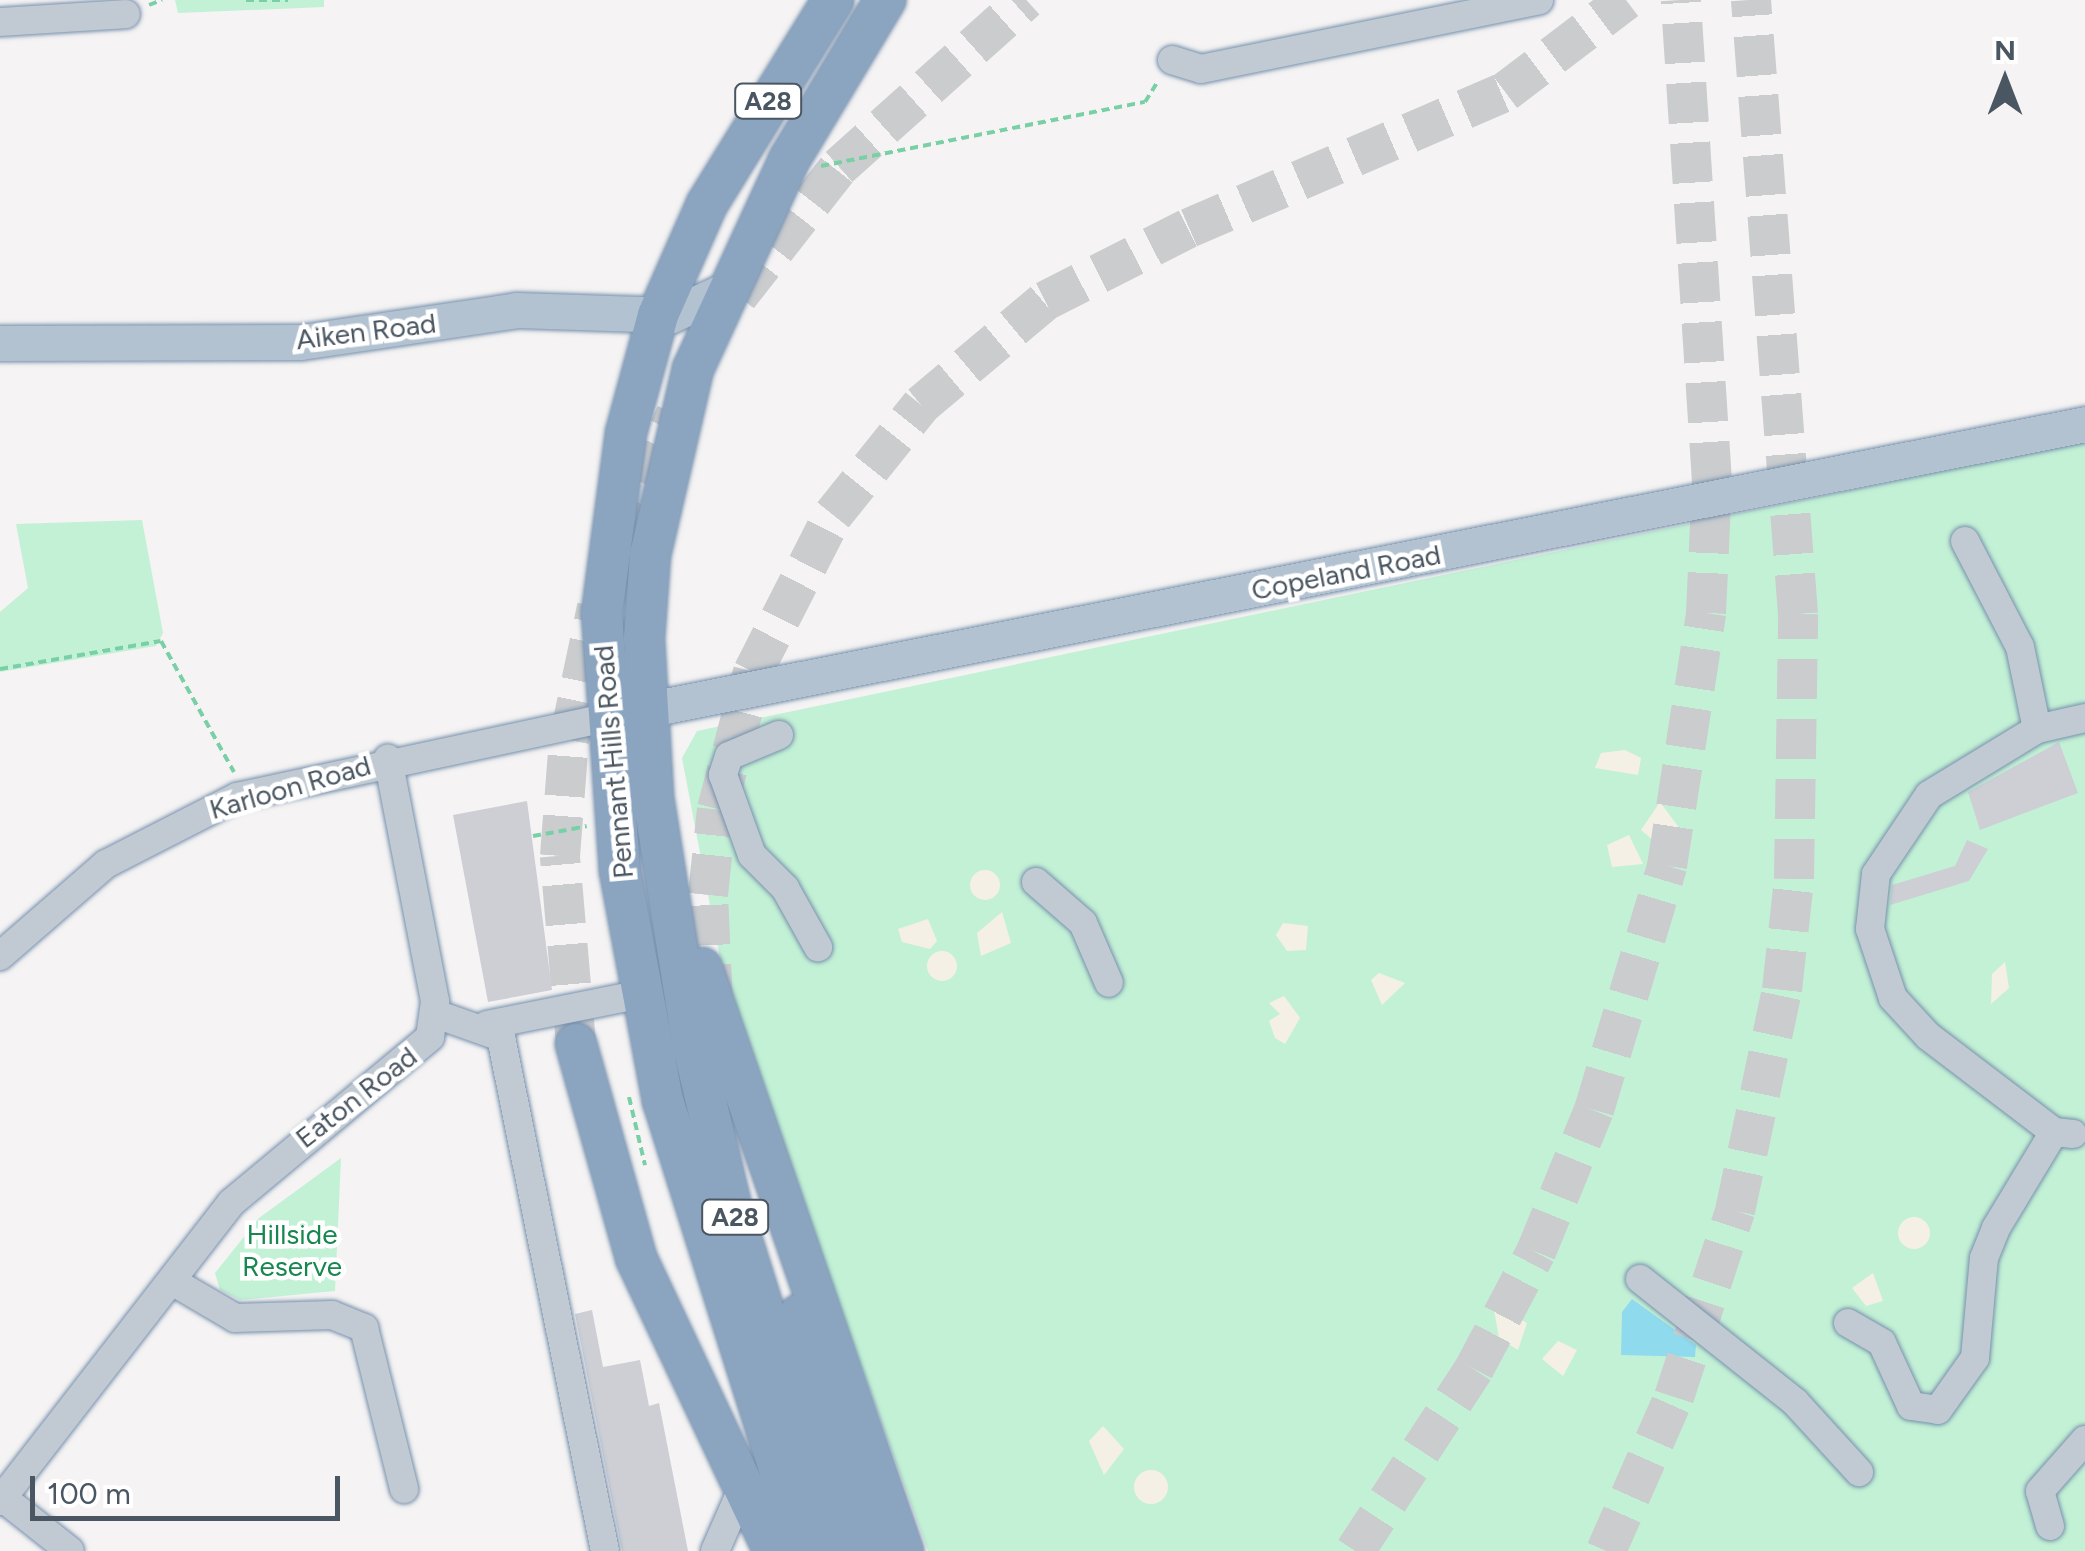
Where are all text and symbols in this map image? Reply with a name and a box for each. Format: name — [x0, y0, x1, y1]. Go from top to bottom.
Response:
north arrow — [1955, 30, 2055, 130]
text: N — [1994, 33, 2016, 67]
road number: A28 — [733, 81, 803, 121]
street label: Aiken Road — [294, 306, 438, 356]
street label: Copeland Road — [1249, 537, 1443, 607]
street label: Pennant Hills Road — [586, 644, 640, 880]
street label: Karloon Road — [205, 748, 375, 826]
street label: Eaton Road — [289, 1039, 423, 1155]
road number: A28 — [700, 1197, 770, 1237]
park label: Hillside Reserve — [242, 1217, 342, 1283]
scale bar — [35, 1456, 345, 1518]
text: 100 m — [47, 1475, 131, 1512]

